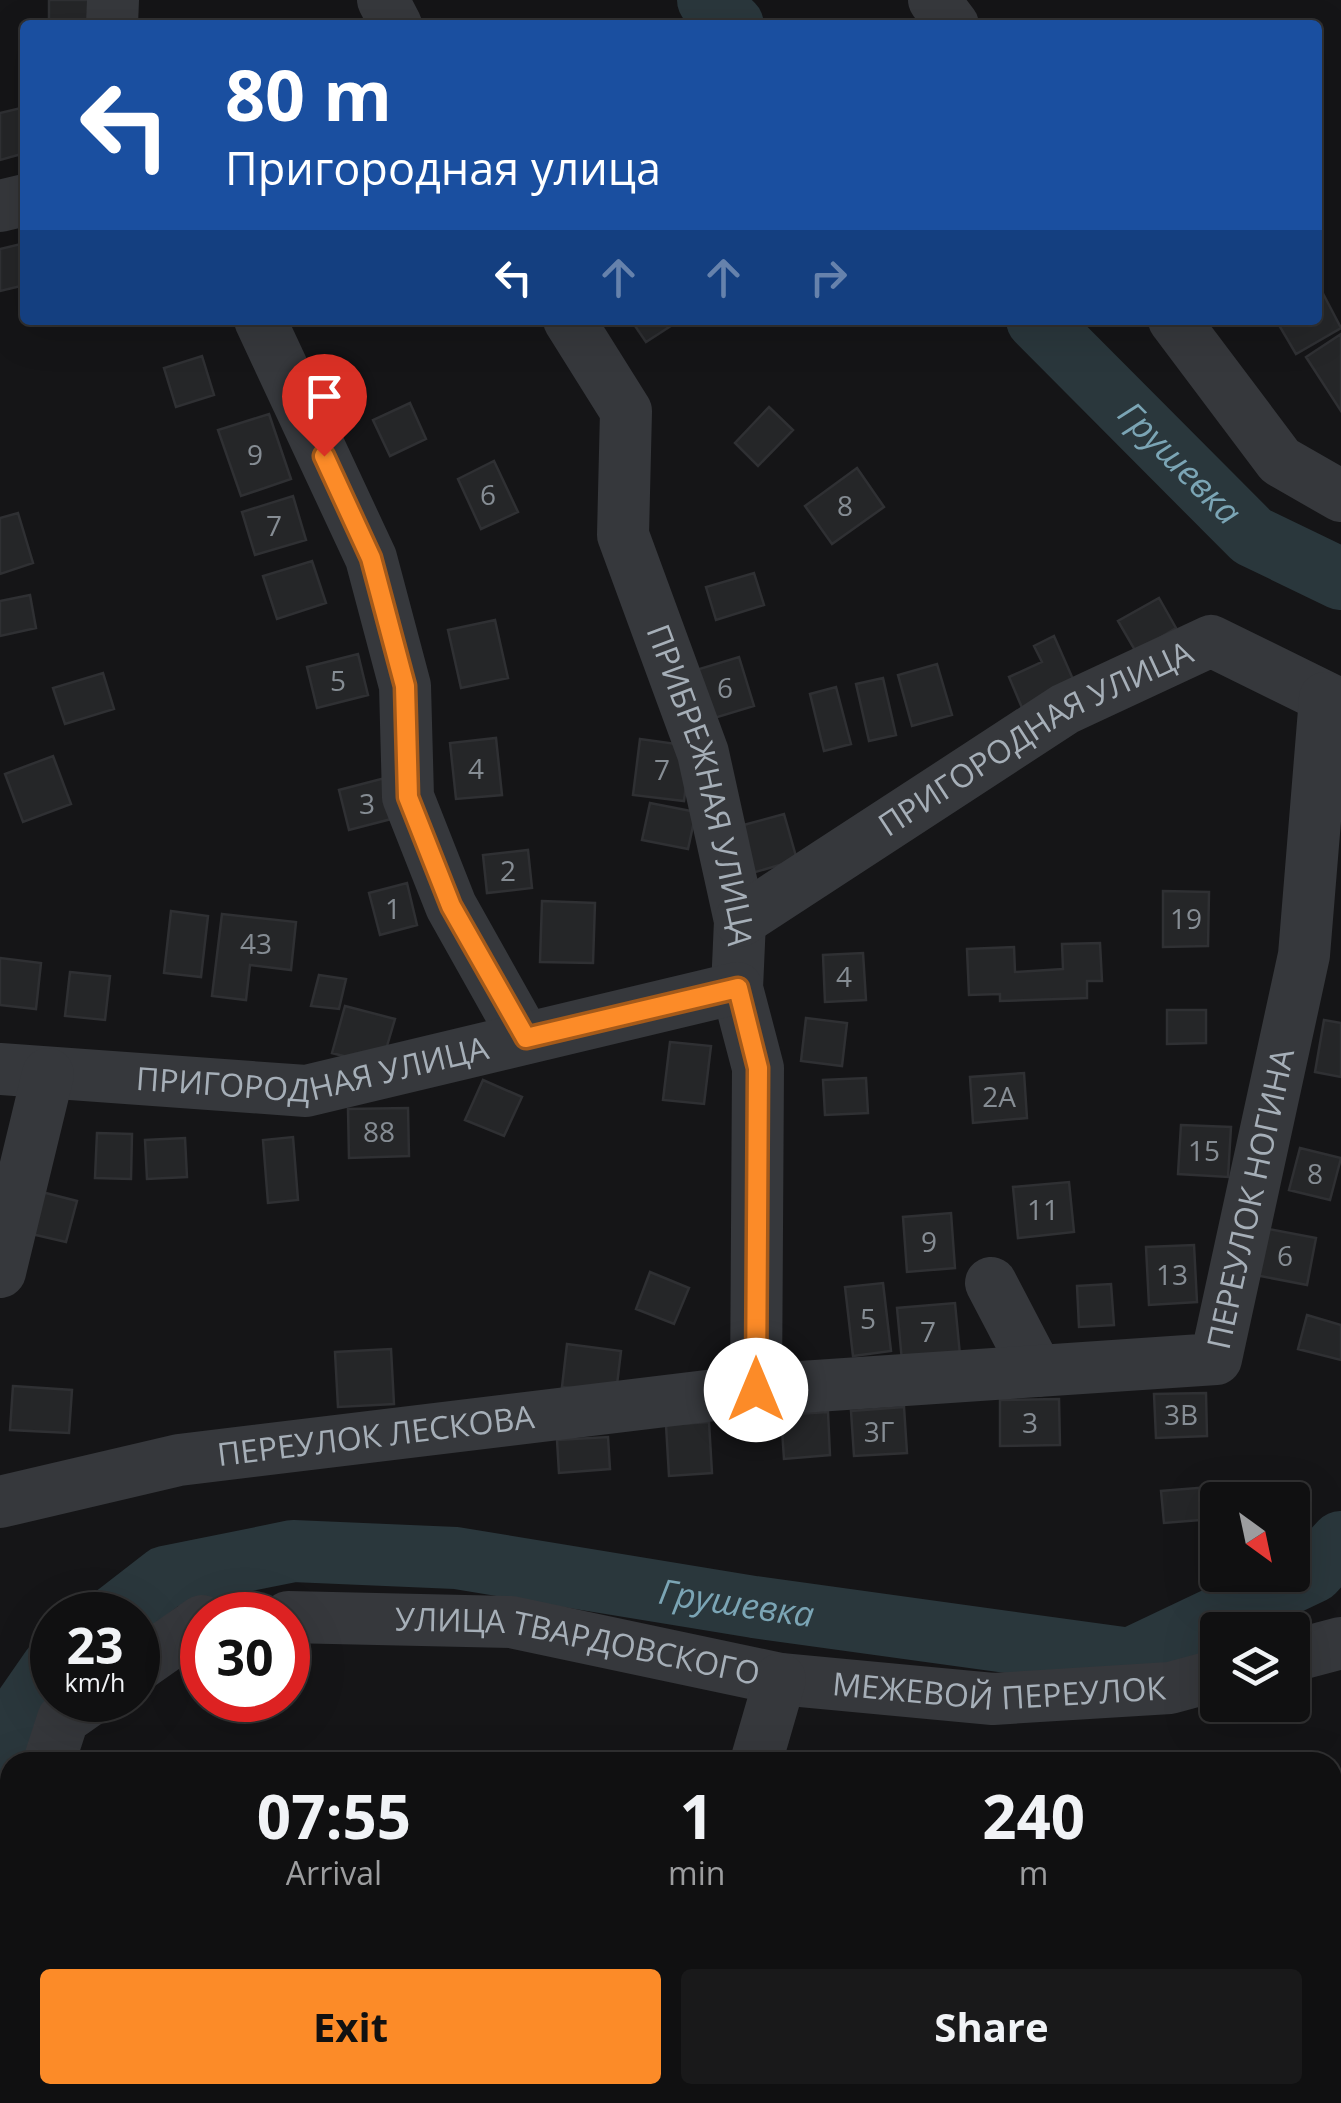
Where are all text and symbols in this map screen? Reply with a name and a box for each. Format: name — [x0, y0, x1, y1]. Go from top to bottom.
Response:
text: 80 m — [225, 46, 392, 142]
icon: left — [60, 60, 190, 190]
text: Пригородная улица — [225, 137, 661, 198]
icon: left — [486, 250, 541, 305]
icon: ahead — [591, 250, 646, 305]
icon: ahead — [696, 250, 751, 305]
icon: right — [801, 250, 856, 305]
pin — [282, 354, 367, 457]
icon: arrive — [297, 369, 352, 424]
water label: Грушевка — [1109, 390, 1253, 534]
house number: 9 — [247, 435, 263, 473]
house number: 6 — [480, 475, 496, 513]
house number: 8 — [837, 486, 853, 524]
house number: 7 — [266, 506, 282, 544]
street label: ПРИБРЕЖНАЯ УЛИЦА — [638, 618, 764, 949]
street label: ПРИГОРОДНАЯ УЛИЦА — [869, 629, 1200, 845]
house number: 5 — [330, 661, 346, 699]
house number: 6 — [717, 668, 733, 706]
house number: 4 — [468, 749, 484, 787]
house number: 7 — [654, 750, 670, 788]
house number: 3 — [359, 784, 375, 822]
house number: 2 — [500, 851, 516, 889]
house number: 1 — [385, 889, 401, 927]
house number: 19 — [1170, 899, 1202, 937]
house number: 43 — [240, 924, 272, 962]
house number: 4 — [836, 957, 852, 995]
street label: ПРИГОРОДНАЯ УЛИЦА — [135, 1025, 493, 1111]
street label: ПЕРЕУЛОК НОГИНА — [1196, 1044, 1303, 1353]
house number: 2А — [982, 1077, 1016, 1115]
house number: 88 — [363, 1112, 395, 1150]
house number: 15 — [1188, 1131, 1220, 1169]
house number: 8 — [1307, 1154, 1323, 1192]
house number: 11 — [1027, 1190, 1059, 1228]
house number: 9 — [921, 1222, 937, 1260]
house number: 6 — [1277, 1236, 1293, 1274]
house number: 13 — [1156, 1255, 1188, 1293]
house number: 5 — [860, 1299, 876, 1337]
house number: 7 — [920, 1312, 936, 1350]
position arrow — [704, 1338, 808, 1442]
street label: ПЕРЕУЛОК ЛЕСКОВА — [215, 1394, 537, 1475]
house number: 3В — [1164, 1395, 1198, 1433]
house number: 3 — [1022, 1403, 1038, 1441]
house number: 3Г — [864, 1412, 894, 1450]
north arrow — [1200, 1482, 1310, 1592]
map controls — [1200, 1482, 1310, 1722]
water label: Грушевка — [656, 1567, 817, 1637]
speed limit sign: 30 — [180, 1592, 310, 1722]
street label: УЛИЦА ТВАРДОВСКОГО — [395, 1596, 764, 1694]
text: 23 — [66, 1611, 124, 1679]
button: layers — [1200, 1612, 1310, 1722]
street label: МЕЖЕВОЙ ПЕРЕУЛОК — [831, 1661, 1168, 1719]
text: km/h — [65, 1665, 125, 1699]
text: 07:55 — [257, 1775, 411, 1857]
text: 1 — [680, 1775, 714, 1857]
text: 240 — [982, 1775, 1085, 1857]
text: Arrival — [286, 1851, 382, 1894]
text: min — [668, 1851, 725, 1894]
text: m — [1019, 1851, 1048, 1894]
button: Exit — [40, 1969, 661, 2084]
button: Share — [681, 1969, 1302, 2084]

